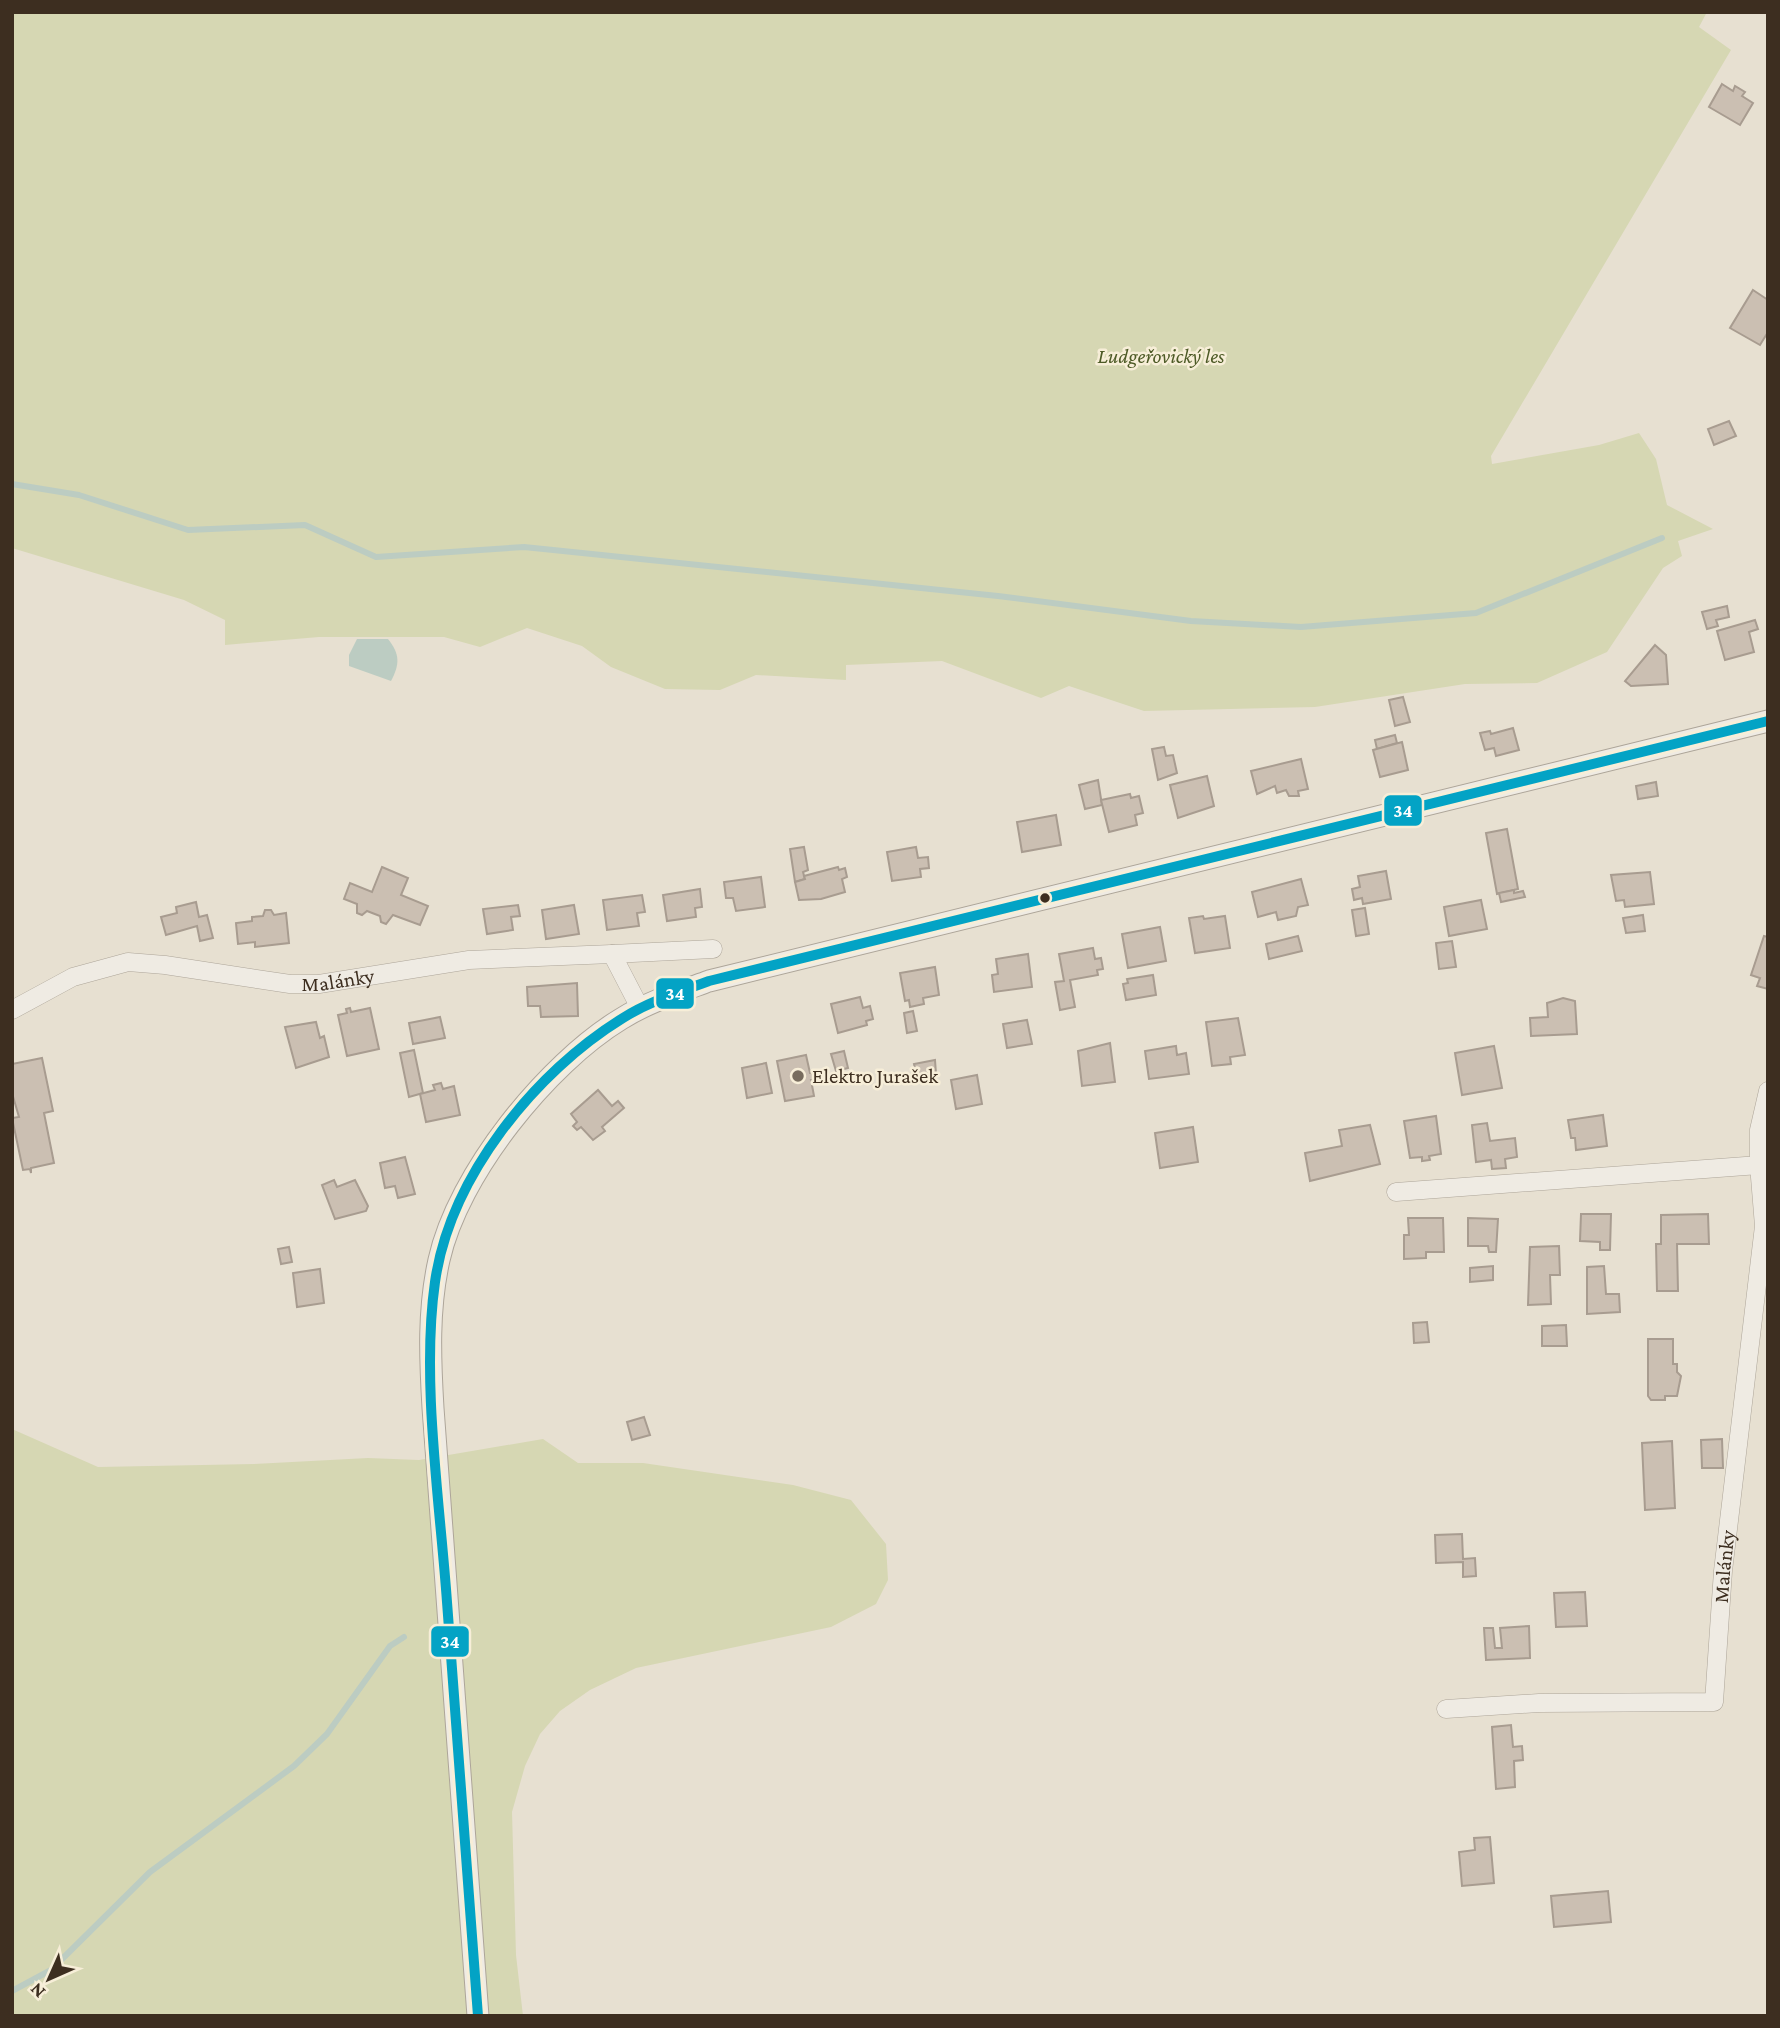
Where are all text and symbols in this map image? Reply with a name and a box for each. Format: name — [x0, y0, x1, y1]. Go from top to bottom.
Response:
park label: Ludgeřovický les — [1097, 344, 1225, 368]
line badge: 34 — [1383, 794, 1423, 827]
text: 34 — [1393, 800, 1413, 821]
unlabelled marker — [1038, 891, 1052, 905]
street label: Malánky — [302, 963, 376, 996]
line badge: 34 — [655, 977, 695, 1010]
text: 34 — [665, 983, 685, 1004]
place label: Elektro Jurašek — [812, 1064, 938, 1088]
marker: Elektro Jurašek — [790, 1068, 806, 1084]
street label: Malánky — [1709, 1529, 1740, 1604]
line badge: 34 — [430, 1625, 470, 1658]
text: 34 — [440, 1631, 460, 1652]
north arrow — [14, 1944, 84, 2014]
text: N — [25, 1979, 49, 2003]

